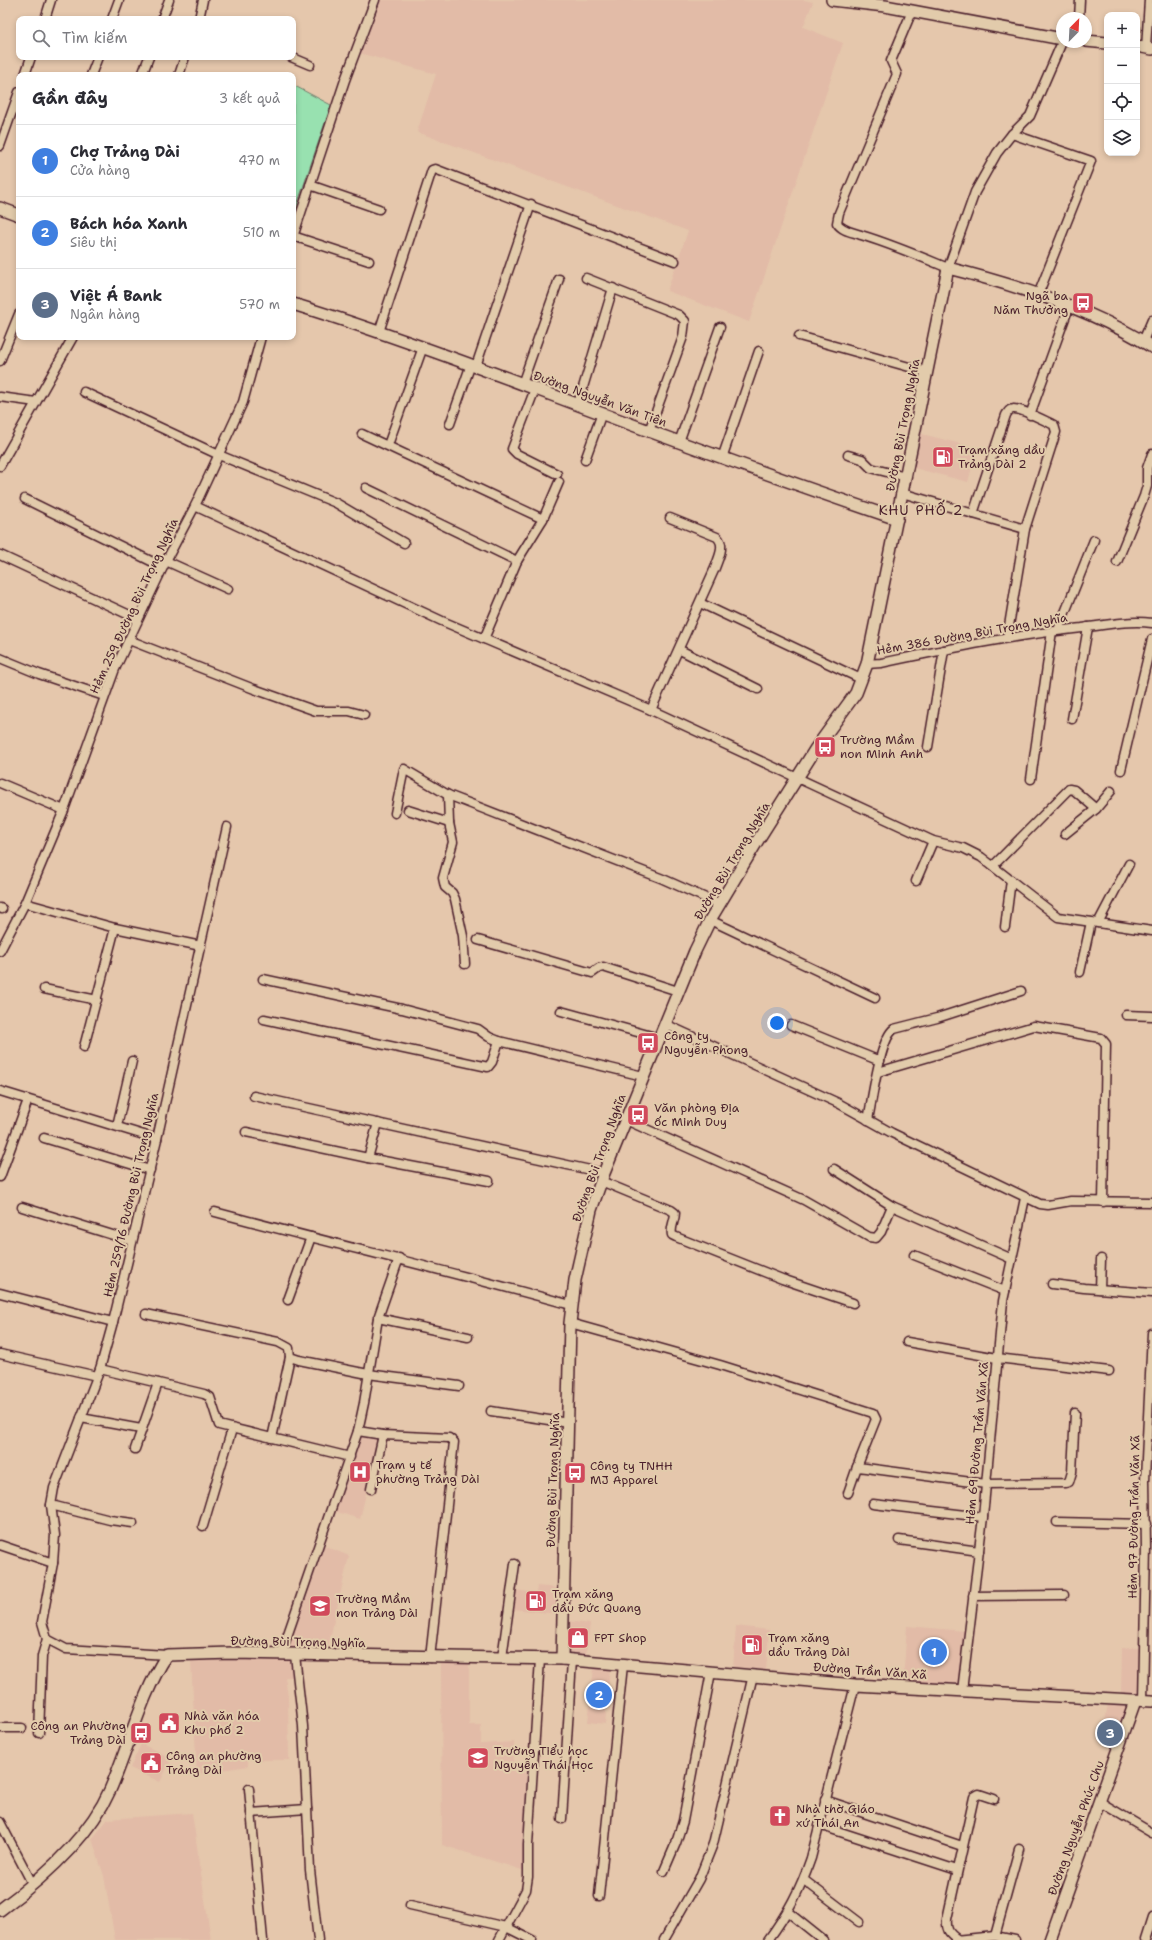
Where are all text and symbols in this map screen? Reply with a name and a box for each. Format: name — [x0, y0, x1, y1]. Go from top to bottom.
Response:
north arrow — [1056, 12, 1092, 48]
map controls — [1104, 12, 1140, 156]
button: + — [1104, 12, 1140, 48]
search box — [16, 16, 296, 60]
icon: search — [30, 27, 52, 49]
text: Tìm kiếm — [62, 28, 127, 48]
button: − — [1104, 48, 1140, 84]
button: locate — [1104, 84, 1140, 120]
text: Gần đây — [32, 87, 108, 109]
text: 3 kết quả — [219, 90, 280, 107]
button: layers — [1104, 120, 1140, 156]
text: Chợ Trảng Dài — [70, 142, 180, 162]
text: 1 — [42, 152, 48, 169]
text: 470 m — [238, 152, 280, 169]
text: Cửa hàng — [70, 162, 130, 179]
text: Bách hóa Xanh — [70, 214, 188, 234]
text: 2 — [40, 224, 50, 241]
text: 510 m — [243, 224, 280, 241]
text: Siêu thị — [70, 234, 117, 251]
text: Việt Á Bank — [70, 286, 162, 306]
place label: Ngã ba Năm Thưởng — [993, 288, 1069, 318]
bus stop icon: Ngã ba Năm Thưởng — [1070, 290, 1096, 316]
text: 3 — [40, 296, 50, 313]
text: 570 m — [239, 296, 280, 313]
text: Ngân hàng — [70, 306, 140, 323]
street label: Đường Bùi Trọng Nghĩa — [882, 357, 924, 493]
street label: Đường Nguyễn Văn Tiên — [531, 367, 669, 431]
place label: Trạm xăng dầu Trảng Dài 2 — [958, 442, 1045, 472]
fuel station icon: Trạm xăng dầu Trảng Dài 2 — [930, 444, 956, 470]
district label: KHU PHỐ 2 — [878, 499, 964, 519]
street label: Hẻm 259 Đường Bùi Trọng Nghĩa — [86, 515, 182, 696]
street label: Hẻm 386 Đường Bùi Trọng Nghĩa — [875, 609, 1069, 659]
place label: Trường Mầm non Minh Anh — [840, 732, 923, 762]
bus stop icon: Trường Mầm non Minh Anh — [812, 734, 838, 760]
street label: Đường Bùi Trọng Nghĩa — [690, 799, 774, 923]
your location — [767, 1013, 787, 1033]
place label: Công ty Nguyễn Phong — [664, 1028, 748, 1058]
bus stop icon: Công ty Nguyễn Phong — [635, 1030, 661, 1056]
street label: Hẻm 259/16 Đường Bùi Trọng Nghĩa — [100, 1091, 162, 1299]
street label: Đường Bùi Trọng Nghĩa — [568, 1091, 630, 1224]
place label: Văn phòng Địa ốc Minh Duy — [654, 1100, 740, 1130]
bus stop icon: Văn phòng Địa ốc Minh Duy — [625, 1102, 651, 1128]
street label: Hẻm 69 Đường Trần Văn Xã — [962, 1360, 992, 1525]
street label: Đường Bùi Trọng Nghĩa — [543, 1412, 563, 1548]
street label: Hẻm 97 Đường Trần Văn Xã — [1125, 1435, 1143, 1599]
place label: Trạm y tế phường Trảng Dài — [376, 1457, 480, 1487]
place label: Công ty TNHH MJ Apparel — [590, 1458, 673, 1488]
hospital icon: Trạm y tế phường Trảng Dài — [347, 1459, 373, 1485]
bus stop icon: Công ty TNHH MJ Apparel — [562, 1460, 588, 1486]
place label: Trạm xăng dầu Đức Quang — [552, 1586, 641, 1616]
fuel station icon: Trạm xăng dầu Đức Quang — [523, 1588, 549, 1614]
place label: Trường Mầm non Trảng Dài — [336, 1591, 418, 1621]
school or university icon: Trường Mầm non Trảng Dài — [307, 1593, 333, 1619]
shop icon: FPT Shop — [565, 1625, 591, 1651]
place label: FPT Shop — [594, 1630, 647, 1646]
place label: Trạm xăng dầu Trảng Dài — [768, 1630, 850, 1660]
fuel station icon: Trạm xăng dầu Trảng Dài — [739, 1632, 765, 1658]
street label: Đường Bùi Trọng Nghĩa — [230, 1633, 366, 1651]
pin: 1 — [921, 1637, 947, 1667]
street label: Đường Trần Văn Xã — [813, 1659, 928, 1683]
pin: 2 — [586, 1680, 612, 1710]
place label: Nhà văn hóa Khu phố 2 — [184, 1708, 260, 1738]
public building icon: Nhà văn hóa Khu phố 2 — [156, 1710, 182, 1736]
place label: Công an Phường Trảng Dài — [30, 1718, 126, 1748]
pin: 3 — [1097, 1718, 1123, 1748]
bus stop icon: Công an Phường Trảng Dài — [128, 1720, 154, 1746]
place label: Trường Tiểu học Nguyễn Thái Học — [494, 1743, 593, 1773]
school or university icon: Trường Tiểu học Nguyễn Thái Học — [465, 1745, 491, 1771]
place label: Công an phường Trảng Dài — [166, 1748, 262, 1778]
public building icon: Công an phường Trảng Dài — [138, 1750, 164, 1776]
street label: Đường Nguyễn Phúc Chu — [1044, 1758, 1108, 1898]
place label: Nhà thờ Giáo xứ Thái An — [796, 1801, 875, 1831]
church icon: Nhà thờ Giáo xứ Thái An — [767, 1803, 793, 1829]

